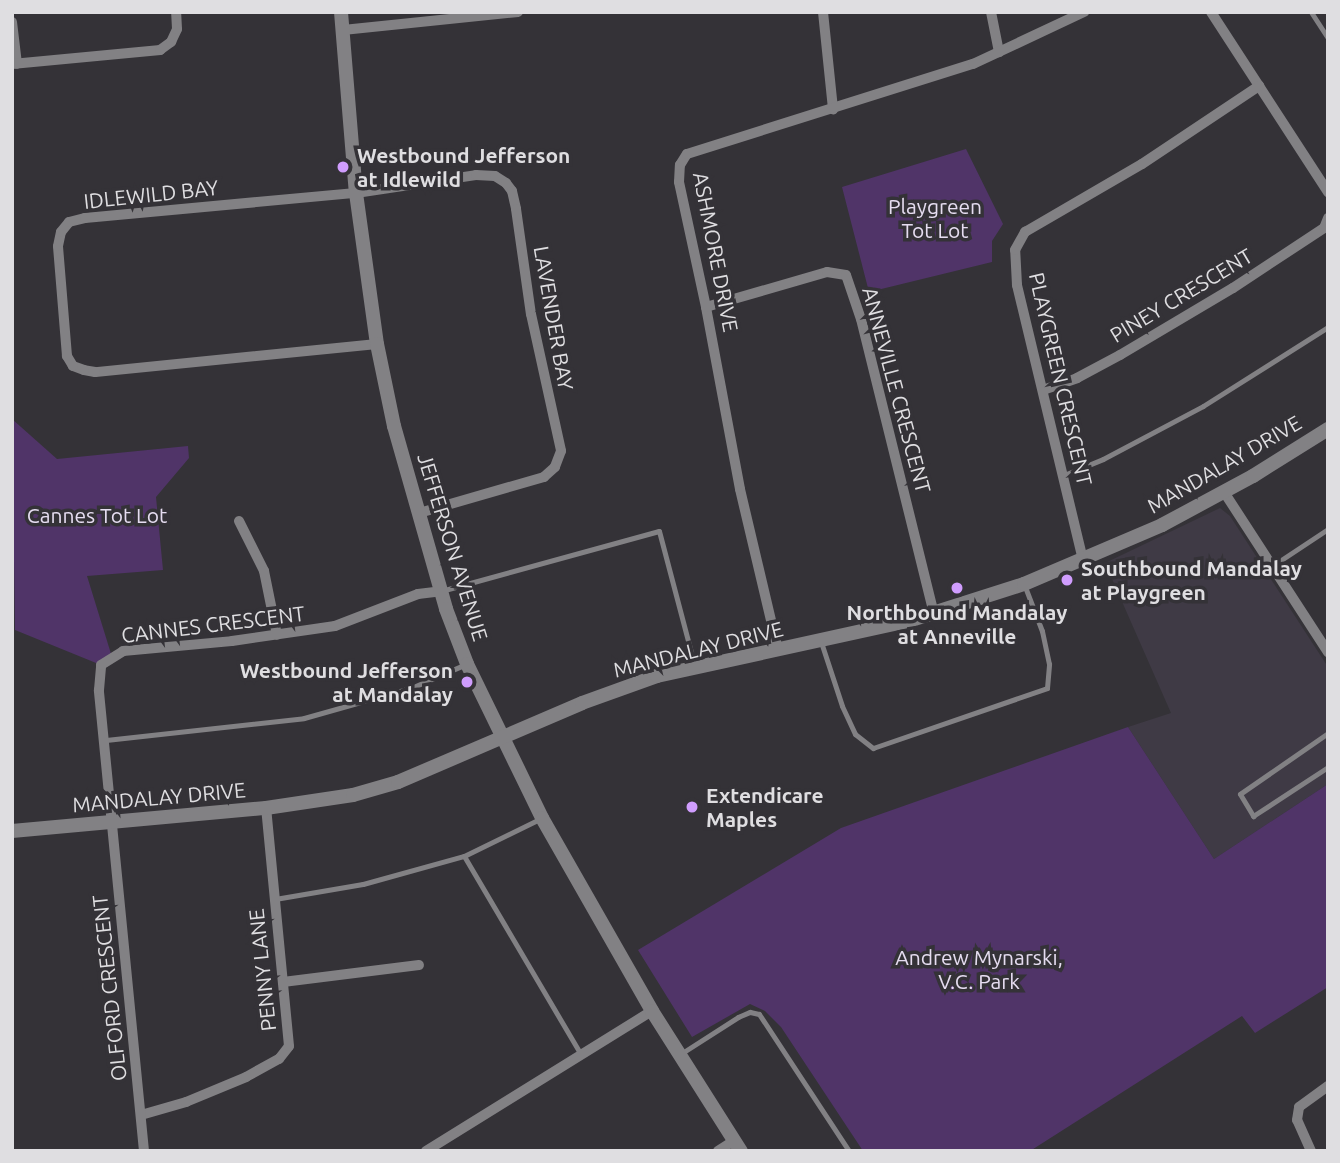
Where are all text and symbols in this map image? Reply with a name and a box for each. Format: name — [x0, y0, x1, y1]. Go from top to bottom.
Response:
place label: Westbound Jefferson at Idlewild — [357, 142, 570, 192]
marker: Westbound Jefferson at Idlewild — [335, 159, 351, 175]
street label: ASHMORE DRIVE — [688, 170, 744, 334]
street label: IDLEWILD BAY — [82, 174, 220, 214]
park label: Playgreen Tot Lot — [888, 193, 982, 243]
street label: PINEY CRESCENT — [1105, 243, 1257, 347]
street label: LAVENDER BAY — [529, 244, 579, 392]
street label: PLAYGREEN CRESCENT — [1024, 270, 1098, 488]
street label: ANNEVILLE CRESCENT — [857, 284, 937, 496]
street label: MANDALAY DRIVE — [1142, 410, 1306, 518]
street label: JEFFERSON AVENUE — [412, 450, 494, 644]
park label: Cannes Tot Lot — [27, 502, 167, 528]
place label: Southbound Mandalay at Playgreen — [1081, 555, 1302, 605]
marker: Southbound Mandalay at Playgreen — [1059, 572, 1075, 588]
marker: Northbound Mandalay at Anneville — [949, 580, 965, 596]
place label: Northbound Mandalay at Anneville — [847, 599, 1067, 649]
street label: CANNES CRESCENT — [120, 600, 306, 648]
street label: MANDALAY DRIVE — [611, 616, 785, 682]
place label: Westbound Jefferson at Mandalay — [240, 657, 453, 707]
marker: Westbound Jefferson at Mandalay — [459, 674, 475, 690]
street label: MANDALAY DRIVE — [71, 777, 247, 817]
place label: Extendicare Maples — [706, 782, 824, 832]
marker: Extendicare Maples — [684, 799, 700, 815]
street label: OLFORD CRESCENT — [87, 894, 131, 1082]
street label: PENNY LANE — [243, 908, 281, 1032]
park label: Andrew Mynarski, V.C. Park — [895, 944, 1063, 994]

